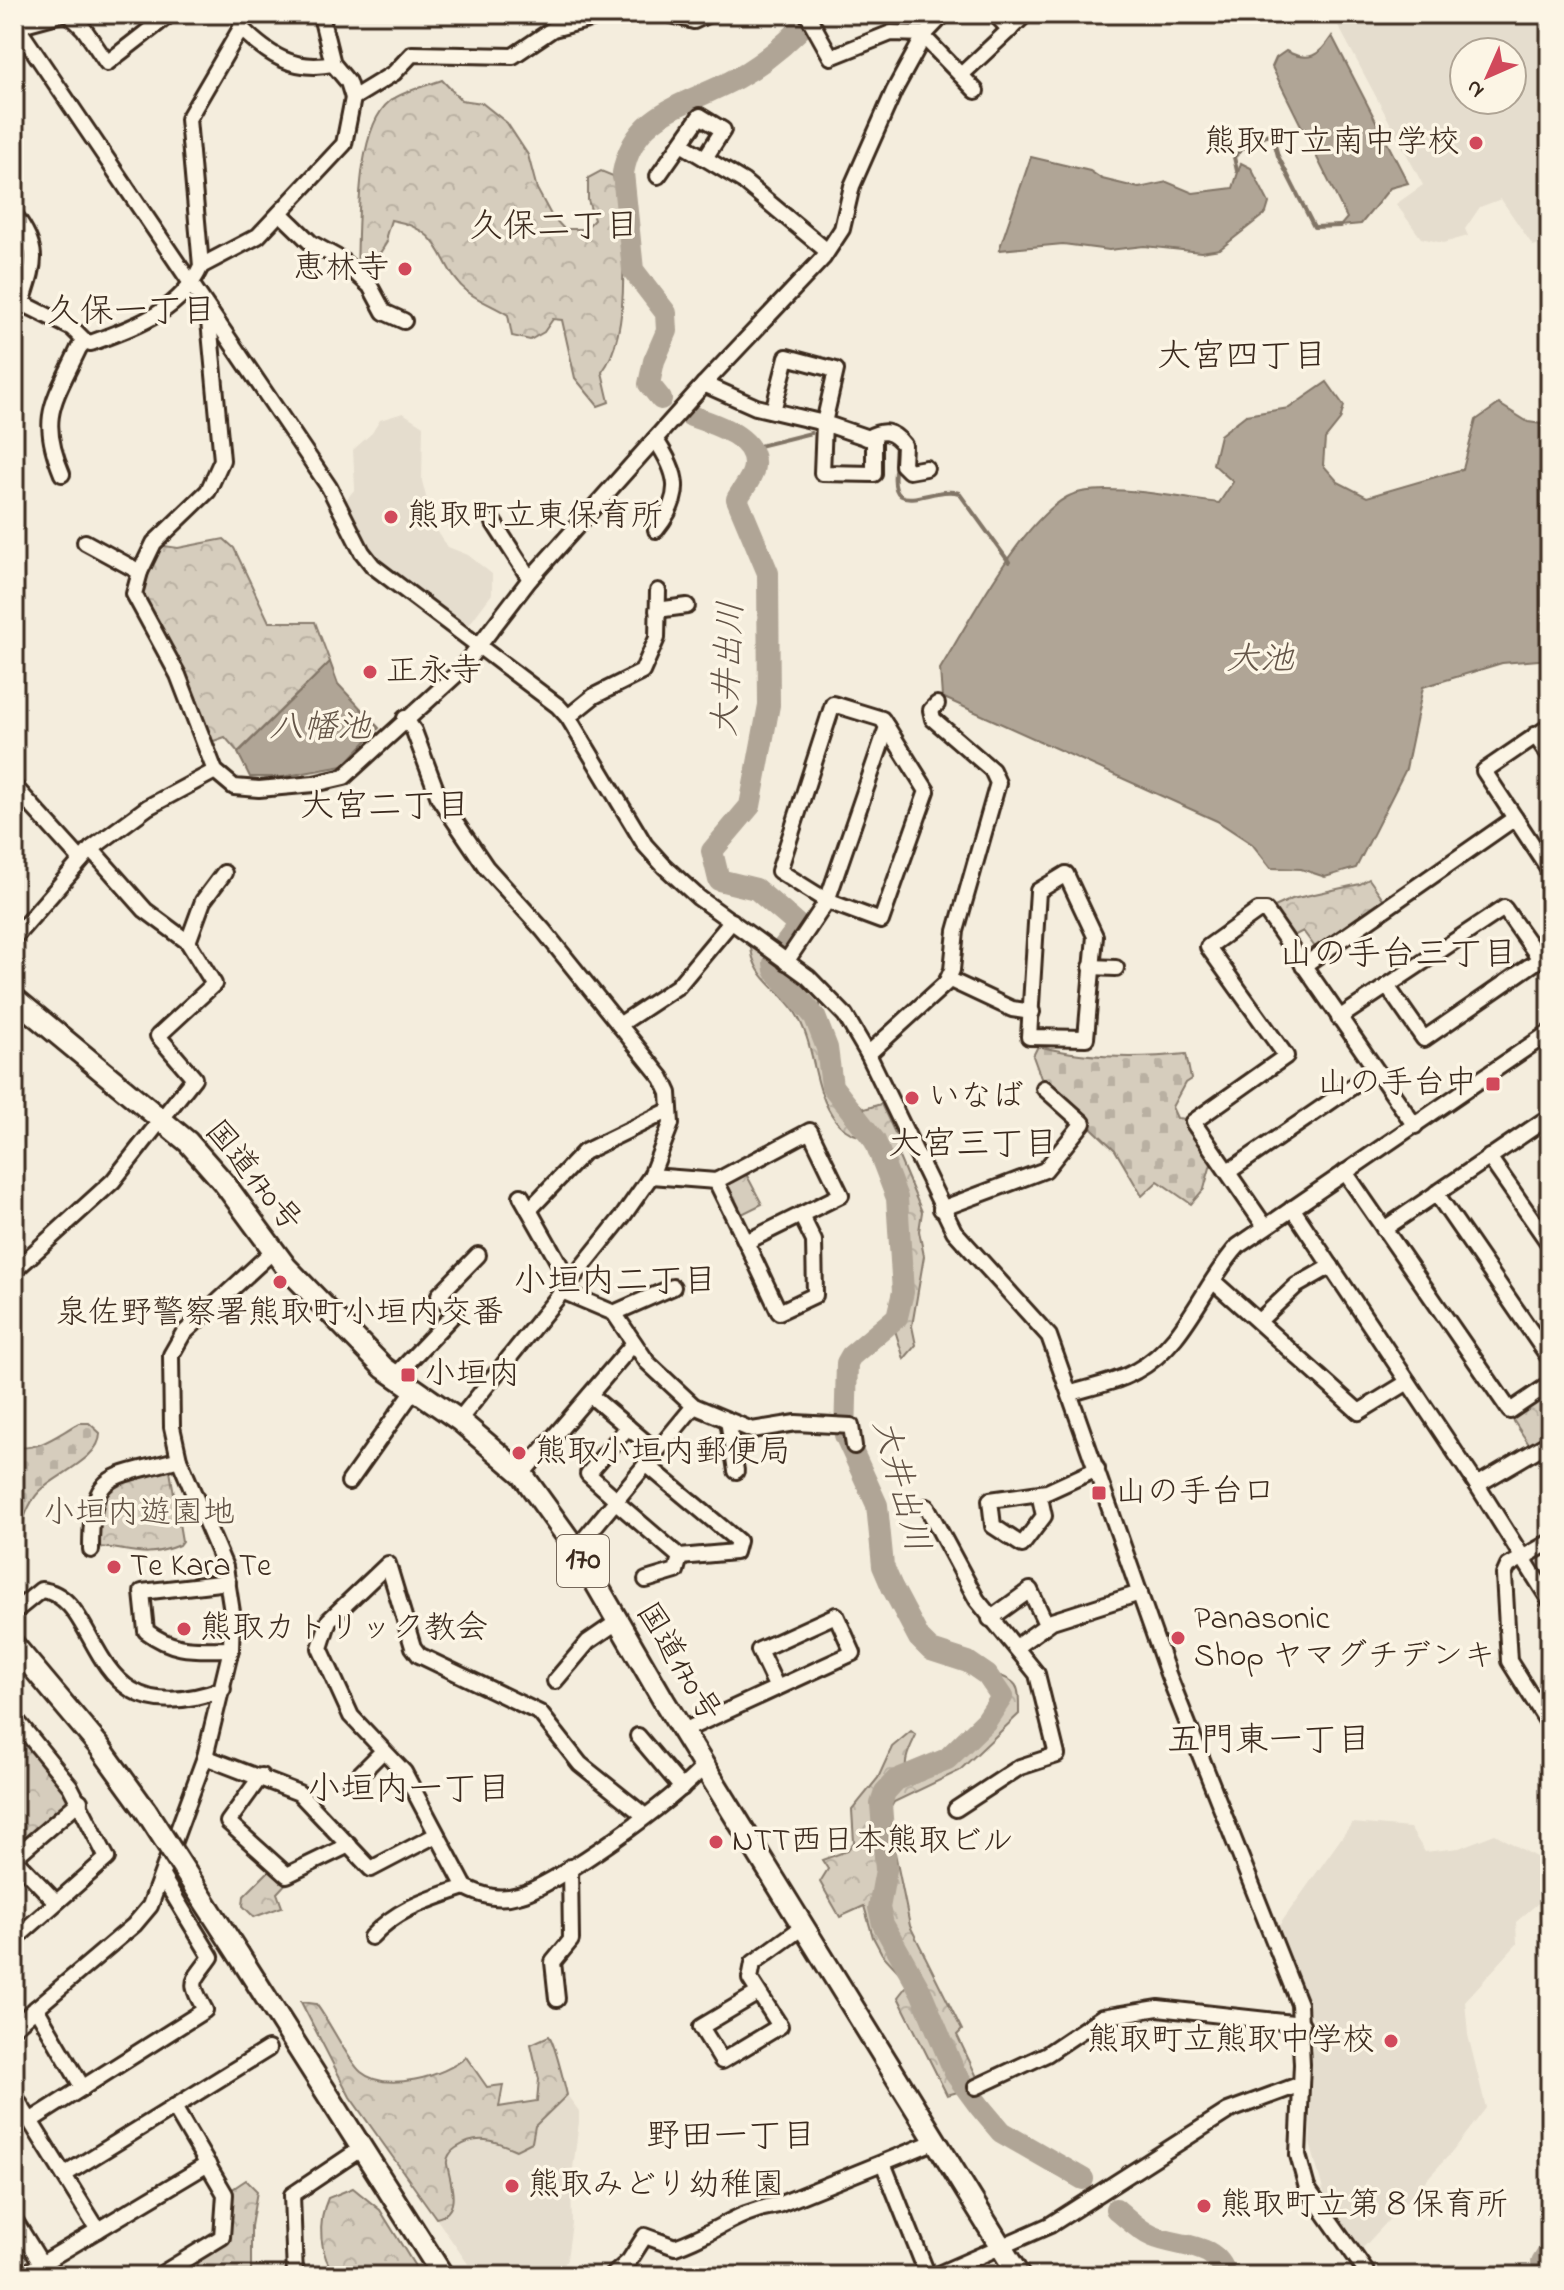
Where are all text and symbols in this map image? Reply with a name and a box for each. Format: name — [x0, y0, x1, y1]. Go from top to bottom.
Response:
north arrow — [1448, 36, 1528, 116]
text: N — [1459, 71, 1493, 105]
place label: 熊取町立南中学校 — [1204, 120, 1460, 167]
marker: 熊取町立南中学校 — [1467, 134, 1485, 152]
district label: 久保二丁目 — [469, 203, 639, 253]
place label: 恵林寺 — [293, 246, 389, 293]
marker: 恵林寺 — [396, 260, 414, 278]
district label: 久保一丁目 — [46, 288, 216, 338]
district label: 大宮四丁目 — [1157, 333, 1327, 383]
place label: 熊取町立東保育所 — [407, 494, 663, 541]
marker: 熊取町立東保育所 — [382, 508, 400, 526]
water label: 大井出川 — [701, 600, 759, 738]
water label: 大池 — [1226, 636, 1295, 686]
place label: 正永寺 — [386, 649, 482, 696]
marker: 正永寺 — [361, 663, 379, 681]
water label: 八幡池 — [269, 704, 372, 754]
district label: 大宮二丁目 — [300, 783, 470, 833]
district label: 山の手台三丁目 — [1279, 931, 1517, 981]
place label: 山の手台中 — [1317, 1061, 1477, 1108]
place label: いなば — [928, 1075, 1024, 1122]
marker: 山の手台中 — [1484, 1075, 1502, 1093]
marker: いなば — [903, 1089, 921, 1107]
street label: 国道170号 — [192, 1110, 312, 1244]
district label: 大宮三丁目 — [888, 1121, 1058, 1171]
district label: 小垣内二丁目 — [513, 1258, 717, 1308]
marker: 泉佐野警察署熊取町小垣内交番 — [271, 1273, 289, 1291]
place label: 泉佐野警察署熊取町小垣内交番 — [56, 1291, 504, 1338]
place label: 小垣内 — [424, 1352, 520, 1399]
marker: 小垣内 — [399, 1366, 417, 1384]
water label: 大井出川 — [857, 1414, 941, 1558]
place label: 熊取小垣内郵便局 — [535, 1430, 791, 1477]
marker: 熊取小垣内郵便局 — [510, 1444, 528, 1462]
place label: 山の手台口 — [1115, 1470, 1275, 1517]
marker: 山の手台口 — [1090, 1484, 1108, 1502]
park label: 小垣内遊園地 — [43, 1491, 235, 1538]
road number: 170 — [557, 1535, 609, 1587]
place label: Te Kara Te — [130, 1544, 272, 1591]
marker: Te Kara Te — [105, 1558, 123, 1576]
street label: 国道170号 — [623, 1594, 731, 1732]
place label: Panasonic Shop ヤマグチデンキ — [1194, 1597, 1495, 1681]
place label: 熊取カトリック教会 — [200, 1606, 488, 1653]
marker: 熊取カトリック教会 — [175, 1620, 193, 1638]
marker: Panasonic Shop ヤマグチデンキ — [1169, 1629, 1187, 1647]
district label: 五門東一丁目 — [1167, 1717, 1371, 1767]
district label: 小垣内一丁目 — [307, 1766, 511, 1816]
place label: NTT西日本熊取ビル — [732, 1819, 1014, 1866]
marker: NTT西日本熊取ビル — [707, 1833, 725, 1851]
place label: 熊取町立熊取中学校 — [1087, 2018, 1375, 2065]
marker: 熊取町立熊取中学校 — [1382, 2032, 1400, 2050]
district label: 野田一丁目 — [646, 2113, 816, 2163]
place label: 熊取みどり幼稚園 — [528, 2163, 784, 2210]
marker: 熊取みどり幼稚園 — [503, 2177, 521, 2195]
place label: 熊取町立第８保育所 — [1220, 2183, 1508, 2230]
marker: 熊取町立第８保育所 — [1195, 2197, 1213, 2215]

